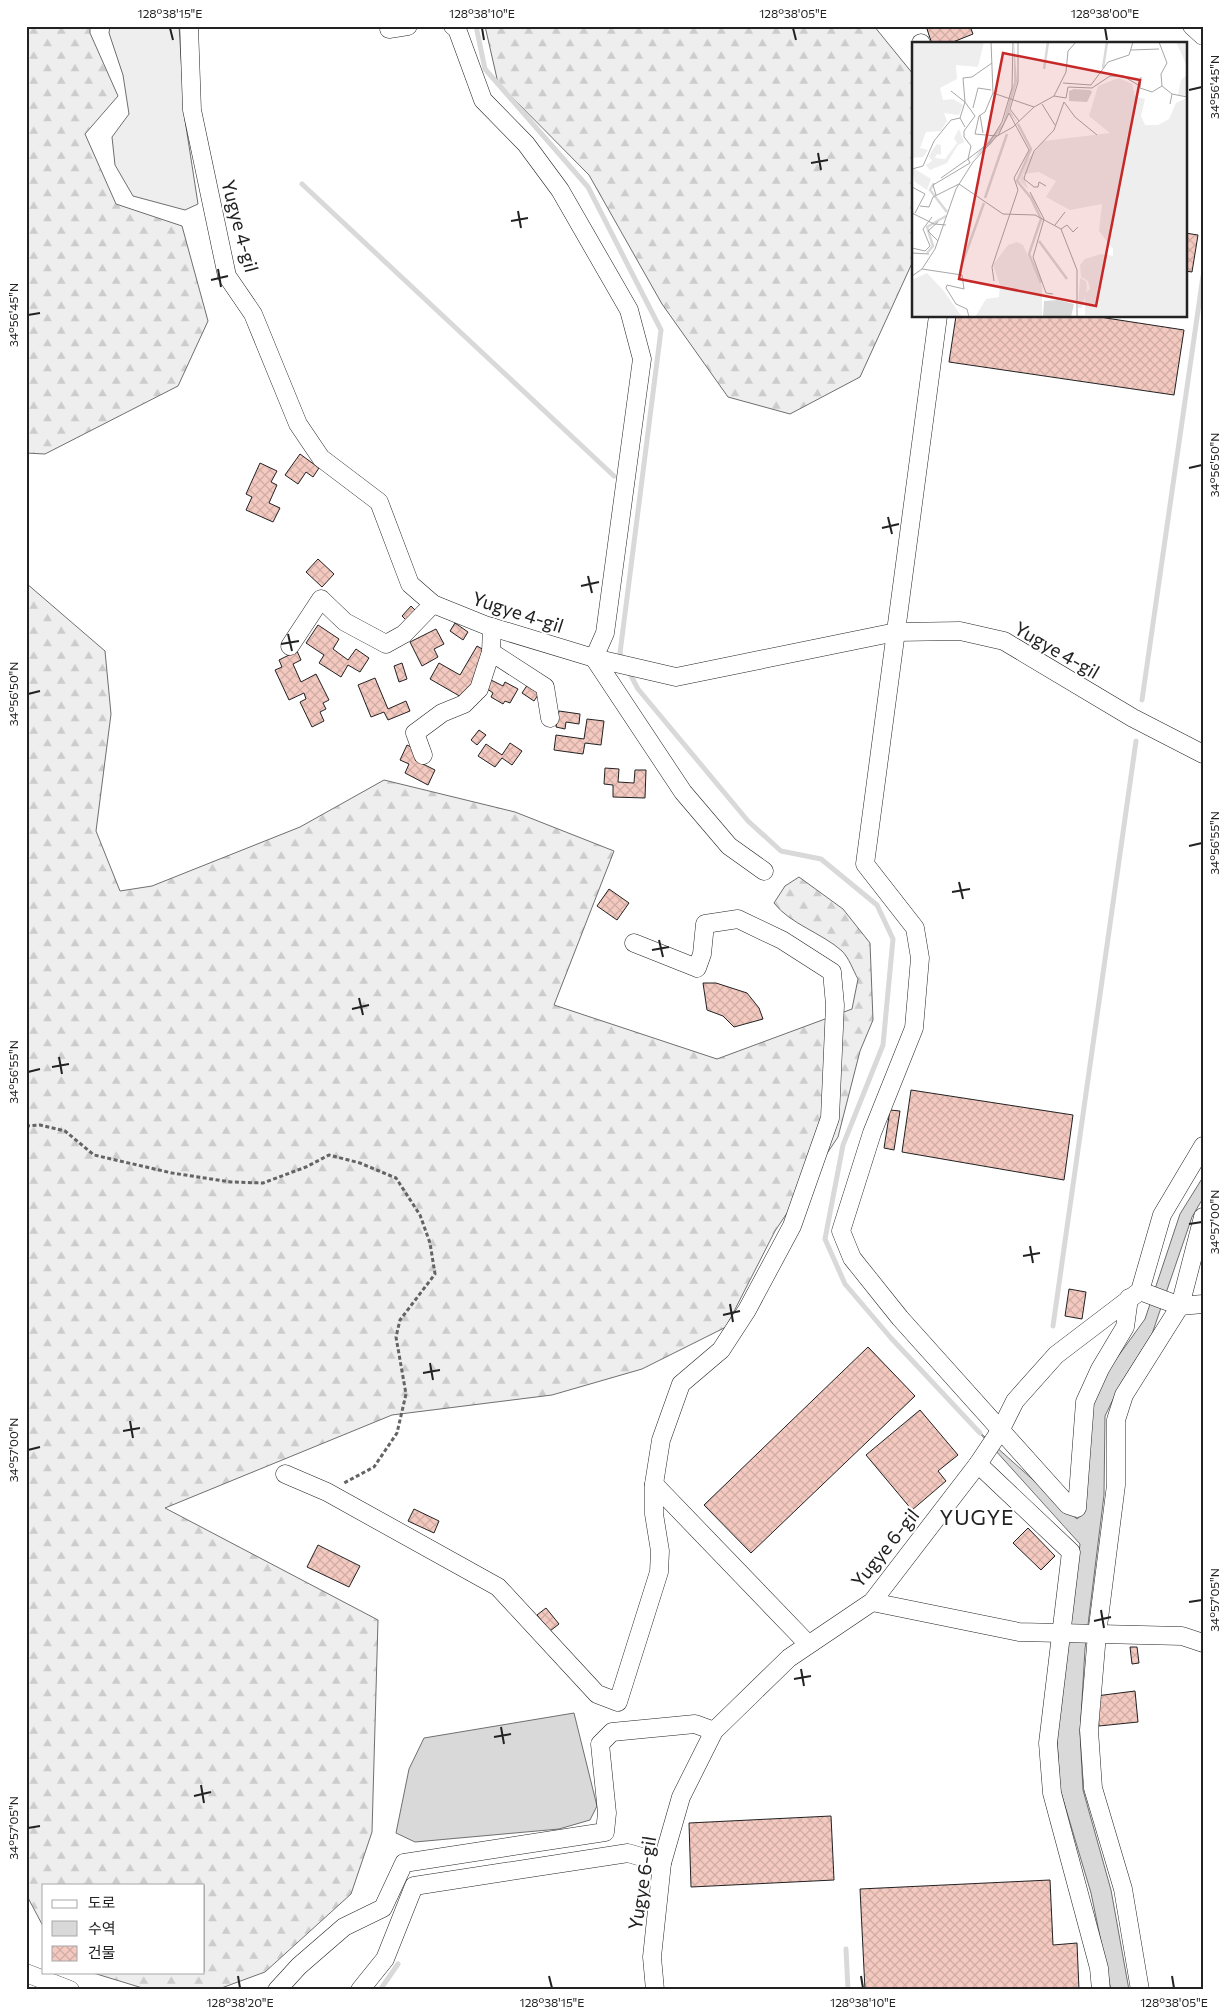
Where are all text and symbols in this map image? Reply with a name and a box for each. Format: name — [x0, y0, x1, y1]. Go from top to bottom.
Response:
text: 128°38'15"E — [138, 6, 202, 20]
text: 128°38'10"E — [449, 6, 515, 20]
text: 128°38'05"E — [759, 6, 827, 20]
text: 128°38'00"E — [1071, 6, 1139, 20]
inset map — [912, 42, 1186, 318]
text: 34°56'45"N — [1207, 55, 1221, 119]
street label: Yugye 4-gil — [217, 177, 264, 275]
text: 34°56'45"N — [6, 283, 20, 347]
text: 34°56'50"N — [1207, 433, 1221, 497]
street label: Yugye 4-gil — [470, 586, 567, 637]
street label: Yugye 4-gil — [1010, 616, 1104, 683]
text: 34°56'50"N — [6, 662, 20, 726]
text: 34°56'55"N — [1207, 811, 1221, 875]
text: 34°56'55"N — [6, 1040, 20, 1104]
text: 34°57'00"N — [1207, 1190, 1221, 1254]
text: 34°57'00"N — [6, 1418, 20, 1482]
street label: Yugye 6-gil — [846, 1504, 923, 1592]
district label: YUGYE — [939, 1504, 1015, 1529]
text: 34°57'05"N — [1207, 1568, 1221, 1632]
text: 34°57'05"N — [6, 1796, 20, 1860]
street label: Yugye 6-gil — [623, 1834, 660, 1932]
legend — [42, 1884, 205, 1974]
text: 도로 — [88, 1893, 116, 1911]
text: 수역 — [88, 1919, 116, 1937]
text: 건물 — [88, 1943, 116, 1961]
text: 128°38'20"E — [206, 1995, 274, 2009]
text: 128°38'15"E — [520, 1995, 584, 2009]
text: 128°38'10"E — [830, 1995, 896, 2009]
text: 128°38'05"E — [1140, 1995, 1208, 2009]

